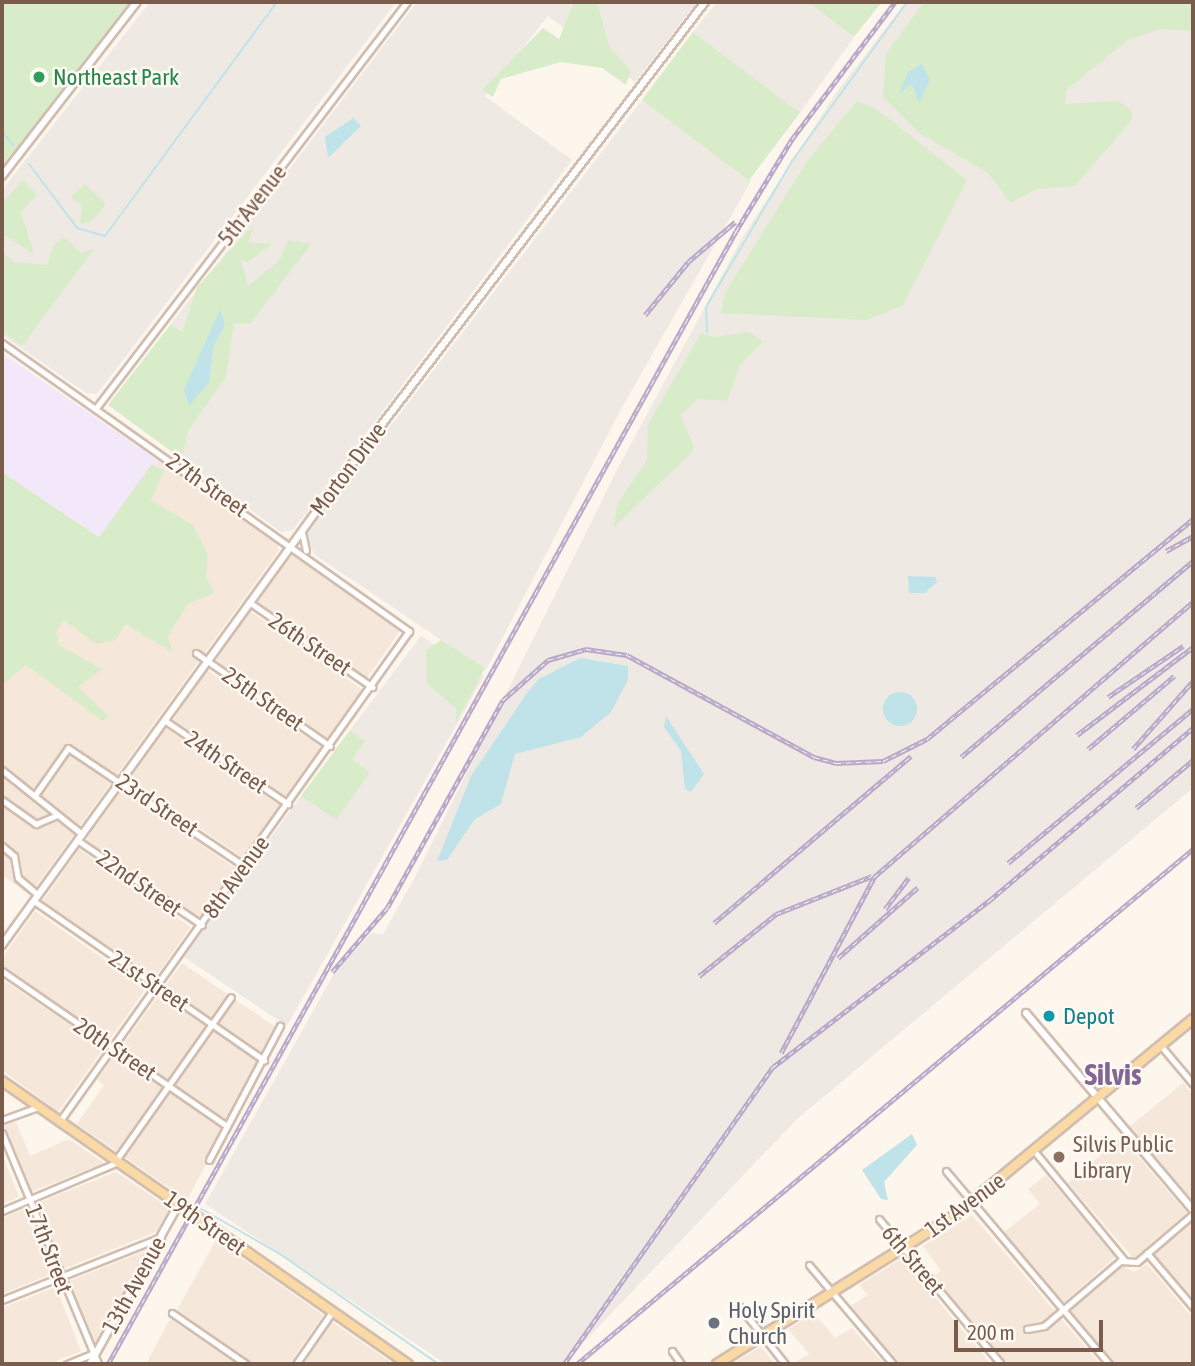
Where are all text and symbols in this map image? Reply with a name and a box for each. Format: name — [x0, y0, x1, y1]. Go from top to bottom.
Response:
place label: Northeast Park — [53, 63, 179, 91]
marker: Northeast Park — [31, 69, 47, 85]
street label: 5th Avenue — [212, 159, 292, 251]
street label: Morton Drive — [304, 417, 392, 521]
street label: 27th Street — [161, 447, 253, 523]
street label: 26th Street — [264, 607, 356, 681]
street label: 25th Street — [217, 661, 309, 737]
street label: 24th Street — [180, 725, 272, 799]
street label: 23rd Street — [111, 768, 203, 842]
street label: 8th Avenue — [197, 830, 275, 924]
street label: 22nd Street — [91, 844, 187, 922]
street label: 21st Street — [104, 944, 194, 1018]
place label: Depot — [1063, 1002, 1115, 1030]
marker: Depot — [1041, 1008, 1057, 1024]
street label: 20th Street — [69, 1012, 161, 1086]
district label: Silvis — [1085, 1056, 1141, 1092]
place label: Silvis Public Library — [1073, 1130, 1173, 1184]
marker: Silvis Public Library — [1051, 1149, 1067, 1165]
street label: 1st Avenue — [920, 1167, 1010, 1243]
street label: 19th Street — [159, 1185, 251, 1261]
street label: 17th Street — [19, 1201, 79, 1297]
street label: 6th Street — [876, 1220, 950, 1300]
street label: 13th Avenue — [96, 1232, 172, 1338]
place label: Holy Spirit Church — [728, 1296, 815, 1350]
scale bar — [957, 1306, 1106, 1350]
marker: Holy Spirit Church — [706, 1315, 722, 1331]
text: 200 m — [967, 1320, 1015, 1344]

